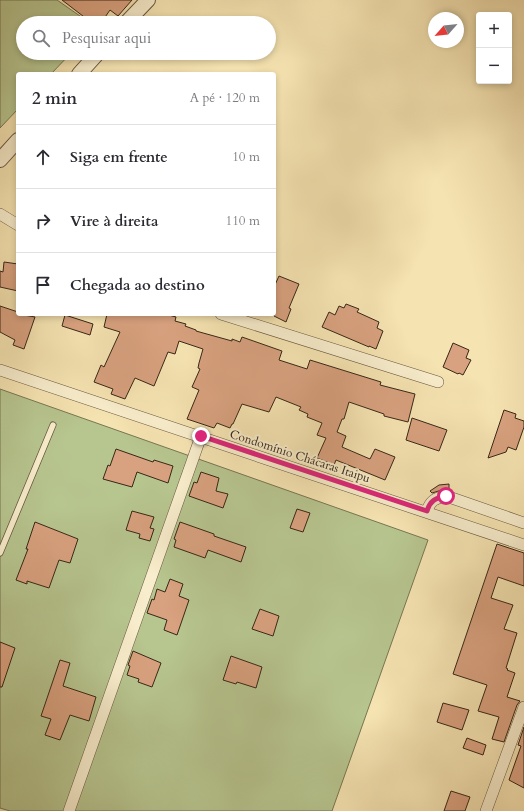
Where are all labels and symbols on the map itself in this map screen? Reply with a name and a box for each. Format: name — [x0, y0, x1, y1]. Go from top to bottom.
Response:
north arrow — [428, 12, 464, 48]
street label: Condomínio Chácaras Itaipu — [228, 426, 373, 486]
route end — [192, 427, 210, 445]
route start — [437, 487, 455, 505]

